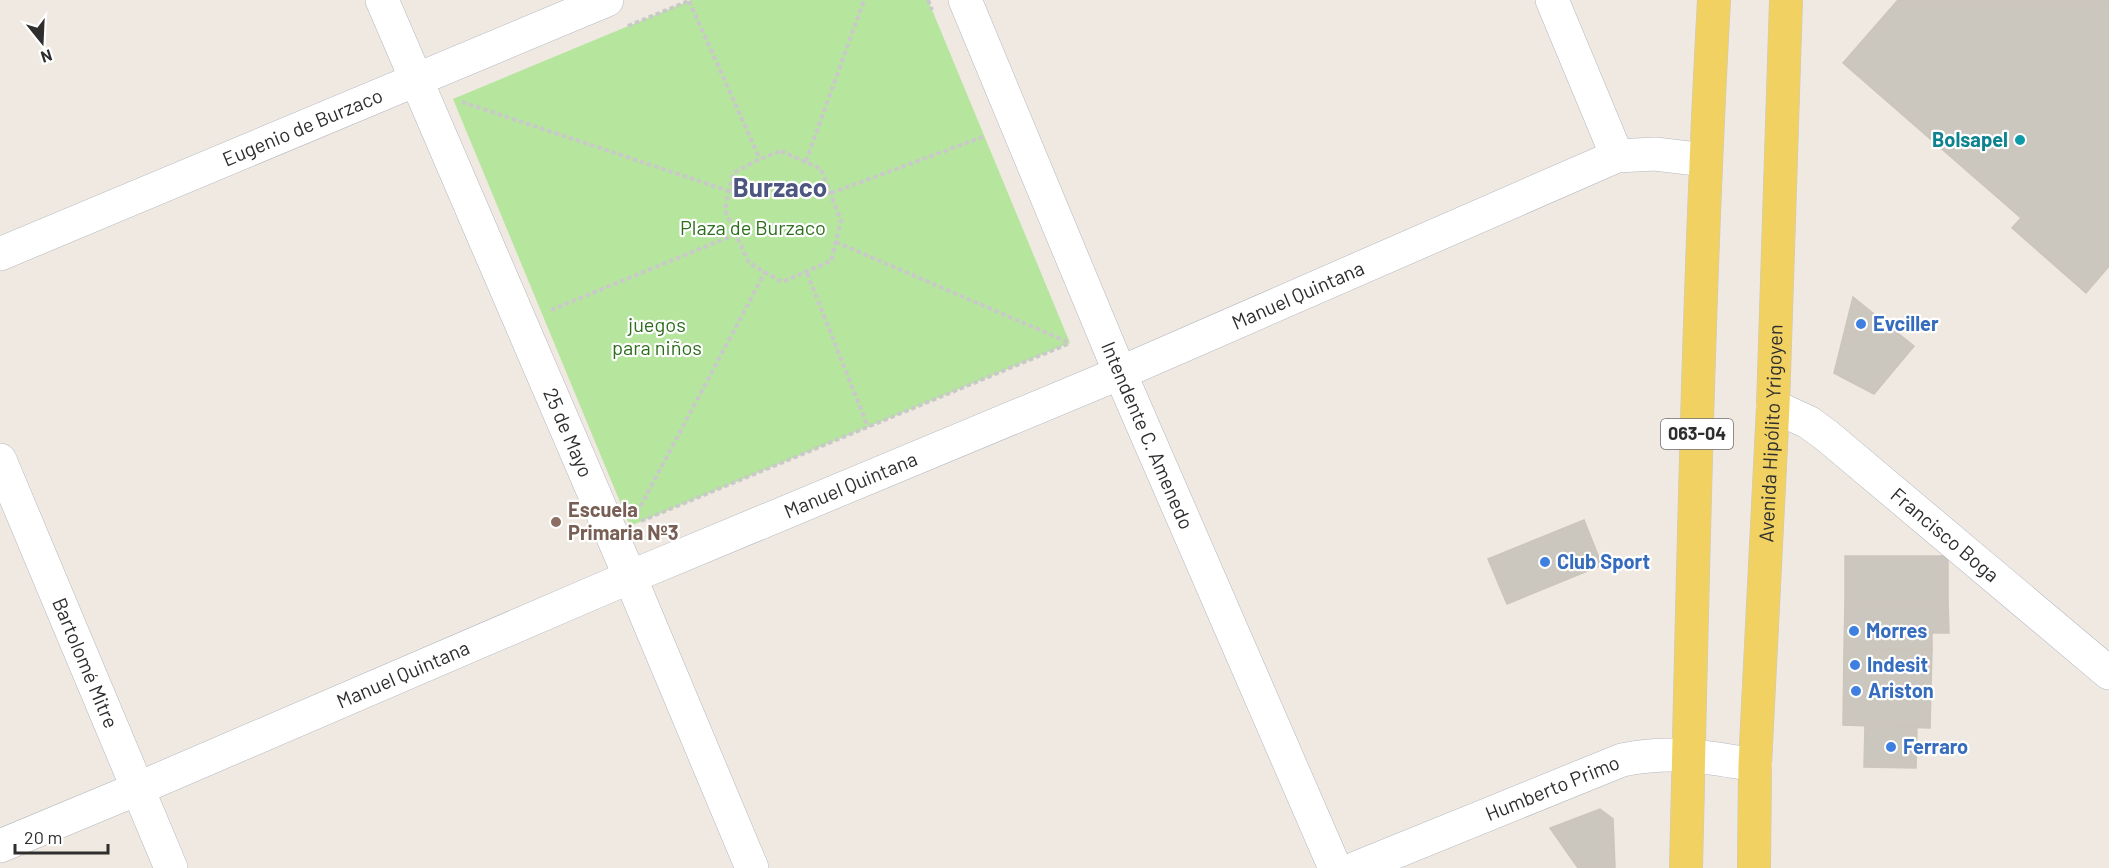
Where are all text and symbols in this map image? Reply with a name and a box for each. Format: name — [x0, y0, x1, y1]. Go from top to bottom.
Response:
north arrow — [12, 12, 72, 72]
text: N — [39, 46, 55, 67]
street label: Eugenio de Burzaco — [219, 82, 386, 171]
place label: Bolsapel — [1932, 127, 2008, 151]
marker: Bolsapel — [2013, 133, 2027, 147]
district label: Burzaco — [733, 171, 827, 202]
park label: Plaza de Burzaco — [680, 215, 826, 239]
street label: Manuel Quintana — [1228, 255, 1367, 334]
place label: Evciller — [1873, 311, 1939, 335]
park label: juegos para niños — [612, 312, 702, 359]
marker: Evciller — [1854, 317, 1868, 331]
street label: Avenida Hipólito Yrigoyen — [1753, 324, 1787, 543]
street label: Intendente C. Amenedo — [1097, 338, 1199, 533]
street label: 25 de Mayo — [539, 384, 599, 481]
road number: 063-04 — [1661, 419, 1733, 449]
street label: Manuel Quintana — [780, 446, 920, 523]
street label: Francisco Boga — [1886, 482, 2005, 587]
place label: Escuela Primaria Nº3 — [568, 497, 679, 544]
marker: Escuela Primaria Nº3 — [549, 515, 563, 529]
place label: Club Sport — [1557, 549, 1650, 573]
marker: Club Sport — [1538, 555, 1552, 569]
street label: Bartolomé Mitre — [48, 594, 124, 731]
place label: Morres — [1866, 618, 1927, 642]
marker: Morres — [1847, 624, 1861, 638]
street label: Manuel Quintana — [333, 635, 473, 713]
place label: Indesit — [1867, 652, 1928, 676]
marker: Indesit — [1848, 658, 1862, 672]
place label: Ariston — [1868, 678, 1934, 702]
marker: Ariston — [1849, 684, 1863, 698]
place label: Ferraro — [1903, 734, 1968, 758]
marker: Ferraro — [1884, 740, 1898, 754]
street label: Humberto Primo — [1481, 749, 1623, 825]
scale bar — [15, 817, 108, 855]
text: 20 m — [24, 826, 62, 848]

